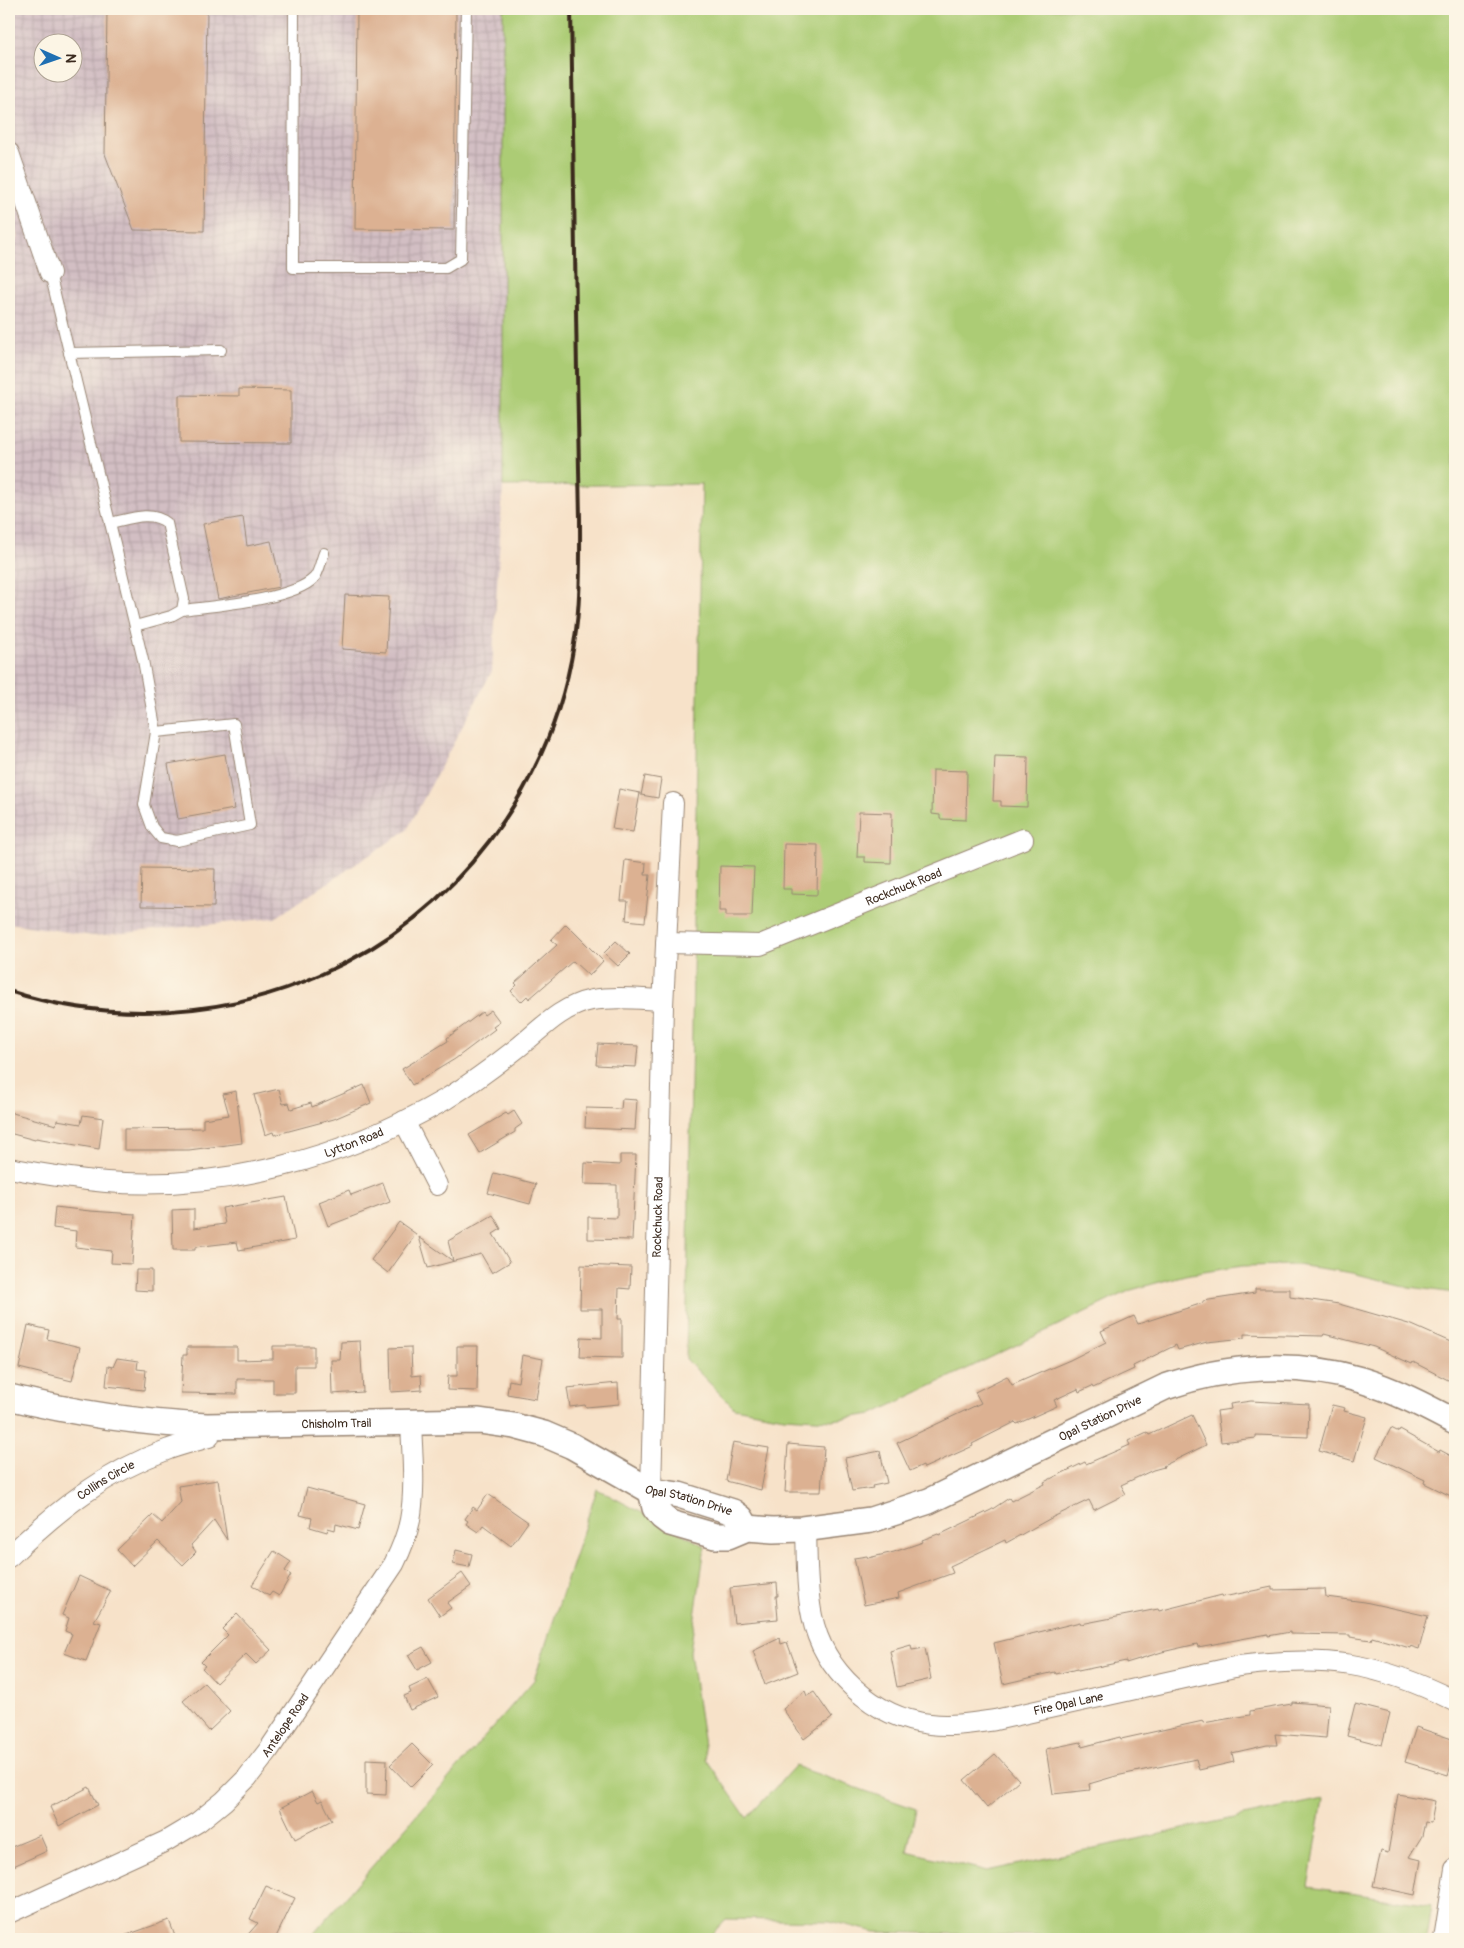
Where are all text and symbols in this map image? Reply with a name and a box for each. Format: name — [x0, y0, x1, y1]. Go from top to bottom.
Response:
north arrow — [32, 32, 82, 82]
text: N — [62, 53, 79, 63]
street label: Rockchuck Road — [864, 865, 944, 910]
street label: Lytton Road — [322, 1125, 386, 1161]
street label: Rockchuck Road — [650, 1176, 667, 1258]
street label: Opal Station Drive — [1057, 1393, 1144, 1445]
street label: Chisholm Trail — [301, 1416, 372, 1432]
street label: Collins Circle — [74, 1458, 137, 1504]
street label: Opal Station Drive — [642, 1482, 734, 1519]
street label: Fire Opal Lane — [1032, 1689, 1105, 1719]
street label: Antelope Road — [259, 1691, 313, 1761]

